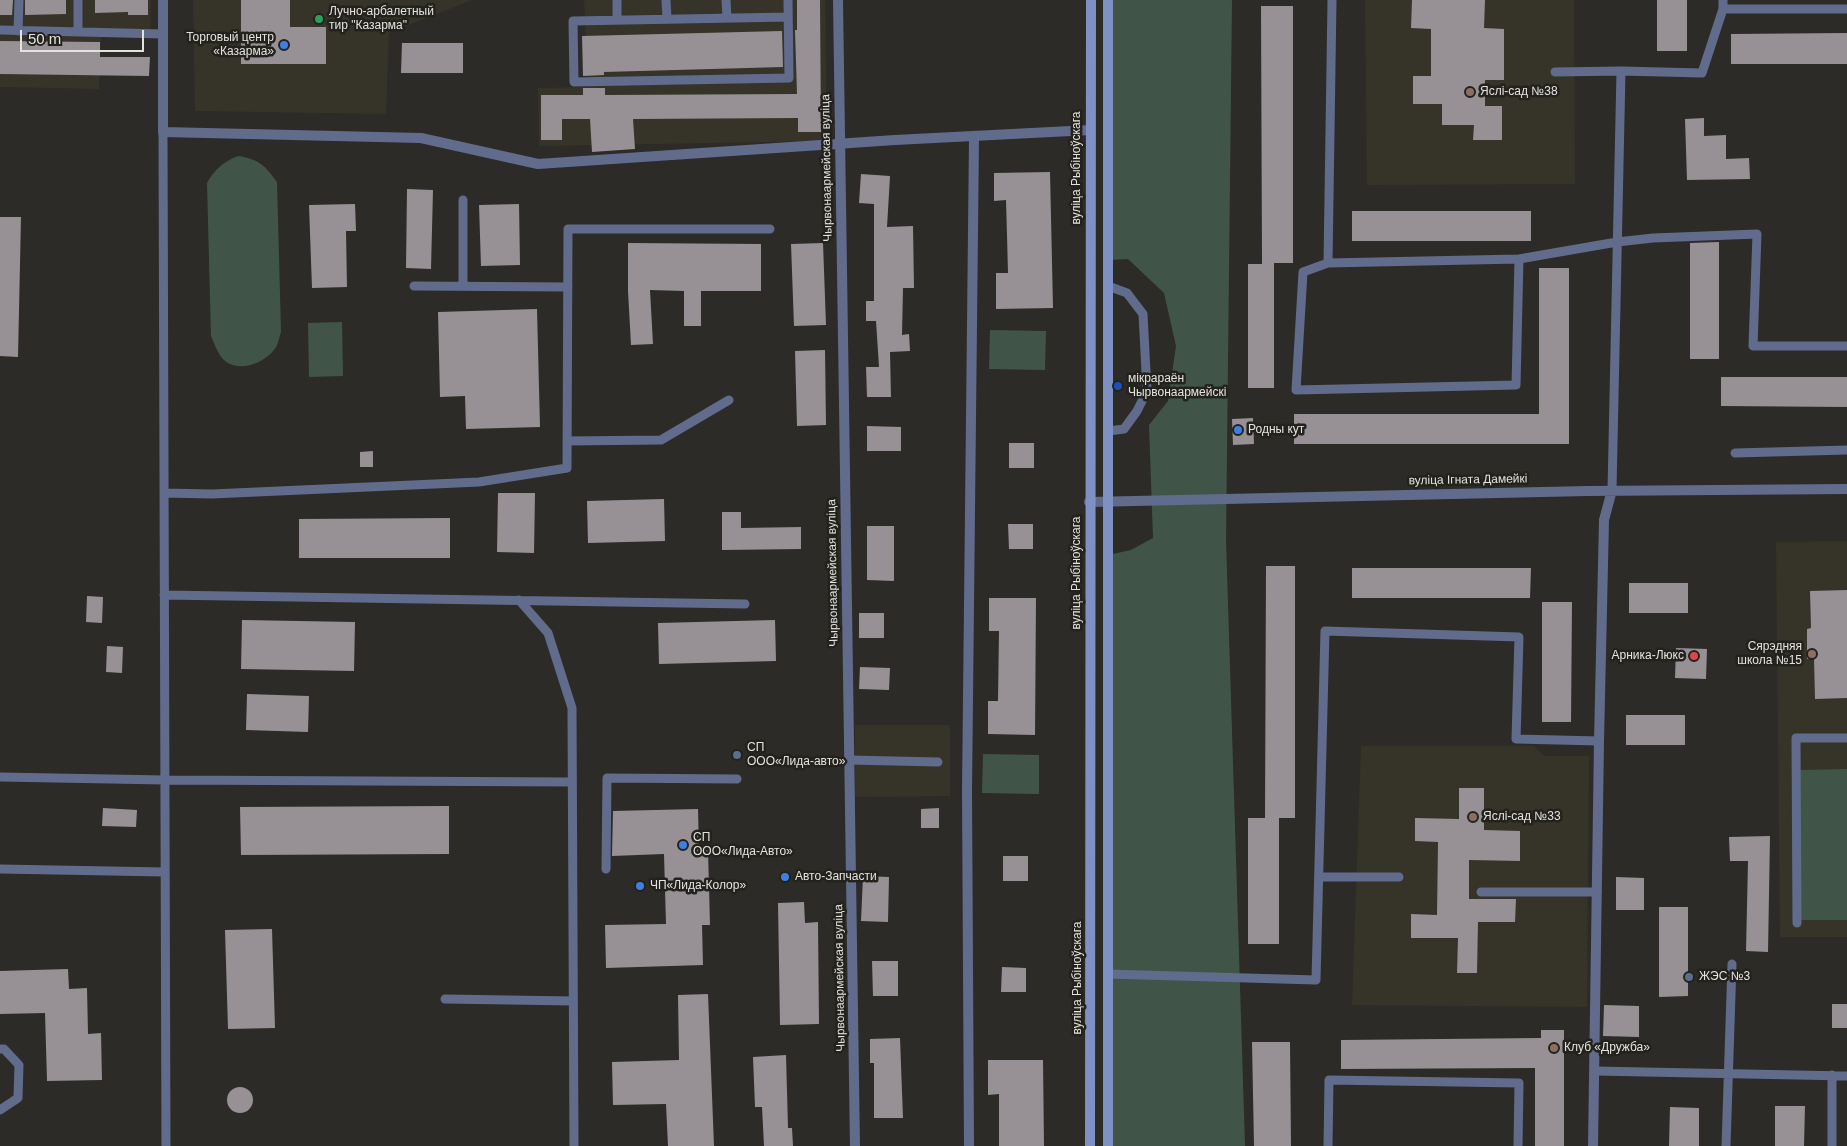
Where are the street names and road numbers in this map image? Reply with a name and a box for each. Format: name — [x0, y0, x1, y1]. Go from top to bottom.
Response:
street label: Чырвонаармейская вуліца — [819, 94, 835, 242]
street label: вуліца Рыбіноўскага — [1070, 112, 1084, 224]
street label: вуліца Ігната Дамейкі — [1408, 472, 1528, 488]
street label: Чырвонаармейская вуліца — [825, 499, 841, 647]
street label: вуліца Рыбіноўскага — [1070, 517, 1084, 629]
street label: Чырвонаармейская вуліца — [832, 904, 848, 1052]
street label: вуліца Рыбіноўскага — [1071, 922, 1085, 1034]

